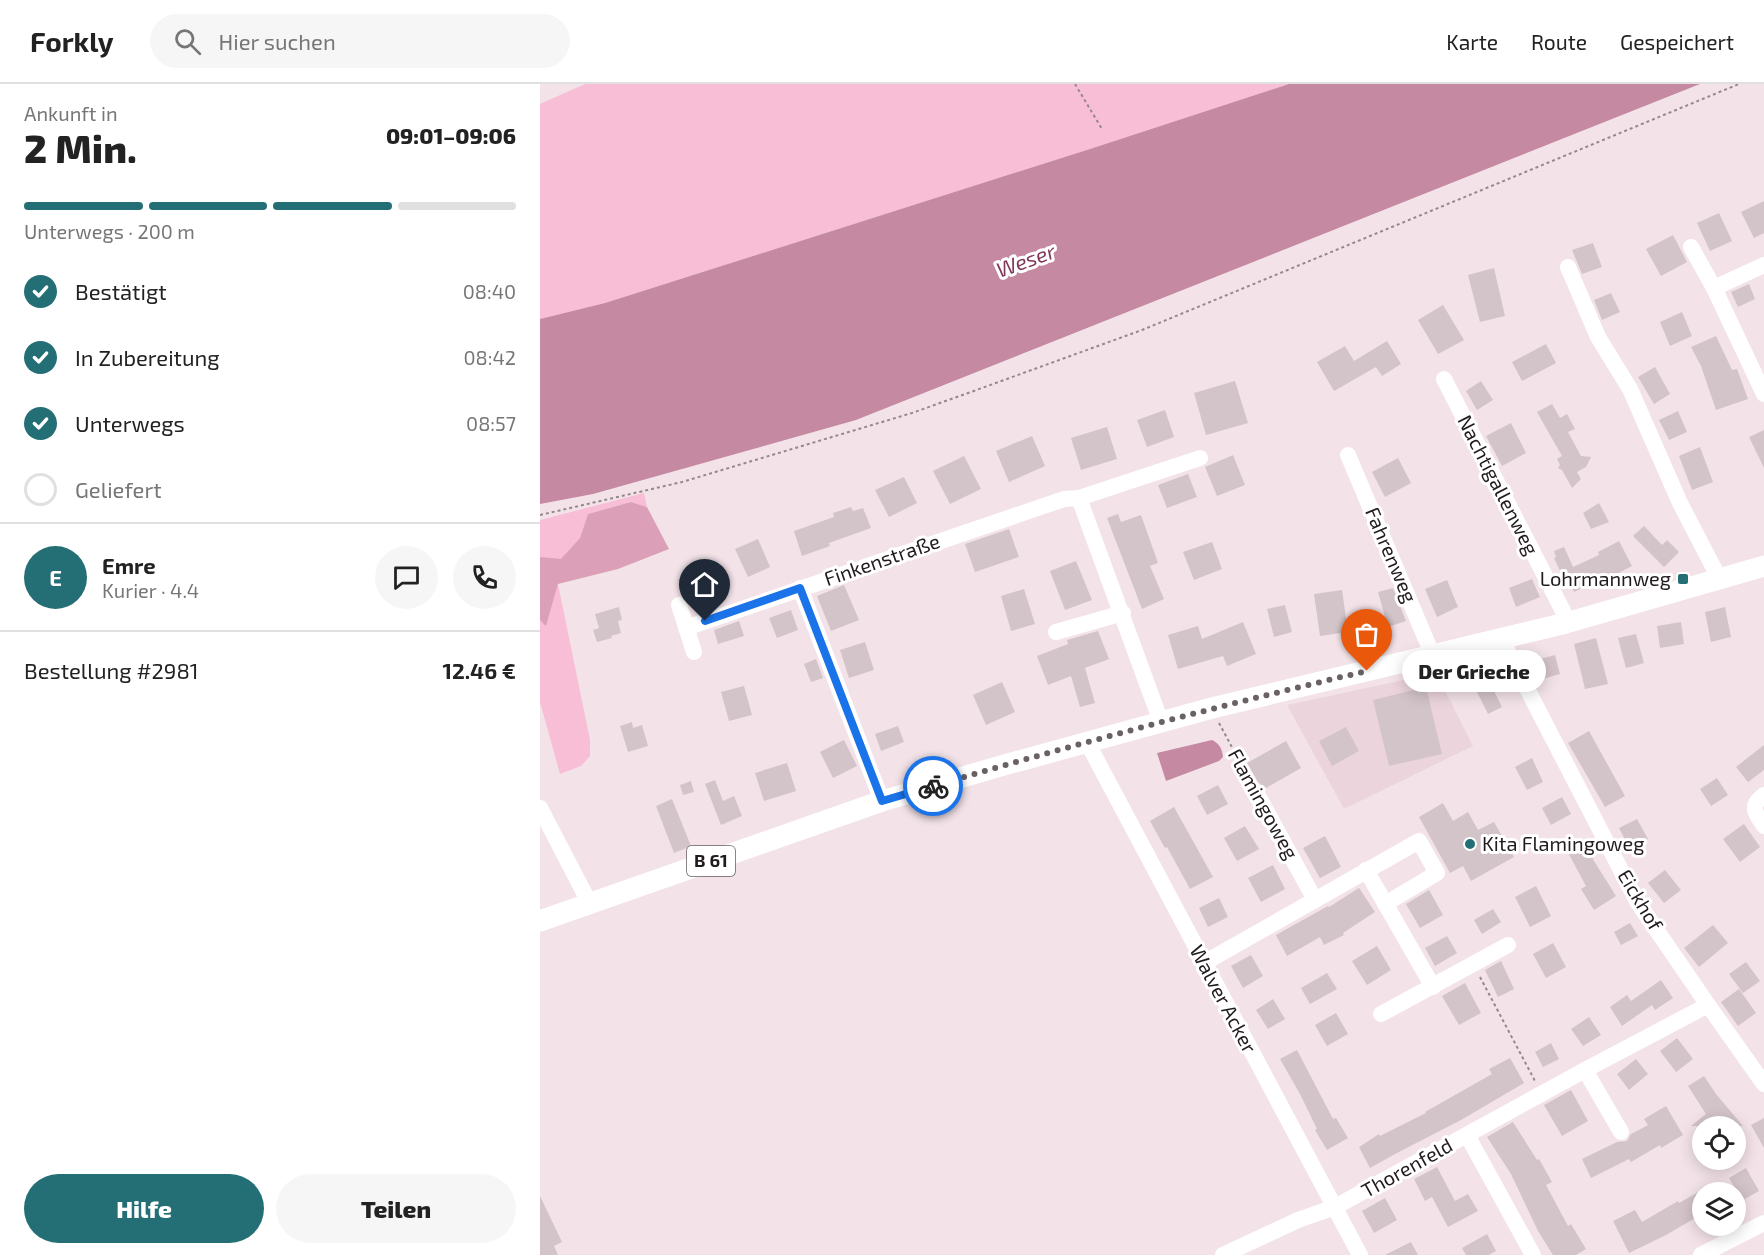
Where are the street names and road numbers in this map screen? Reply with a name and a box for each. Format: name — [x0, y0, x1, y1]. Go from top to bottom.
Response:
street label: Nachtigallenweg — [1453, 411, 1544, 558]
street label: Fahrenweg — [1361, 503, 1423, 606]
street label: Finkenstraße — [821, 528, 943, 590]
street label: Flamingoweg — [1224, 744, 1304, 863]
road number: B 61 — [687, 846, 735, 876]
street label: Eickhof — [1613, 865, 1669, 935]
street label: Walver Acker — [1185, 940, 1262, 1057]
street label: Thorenfeld — [1357, 1132, 1456, 1202]

